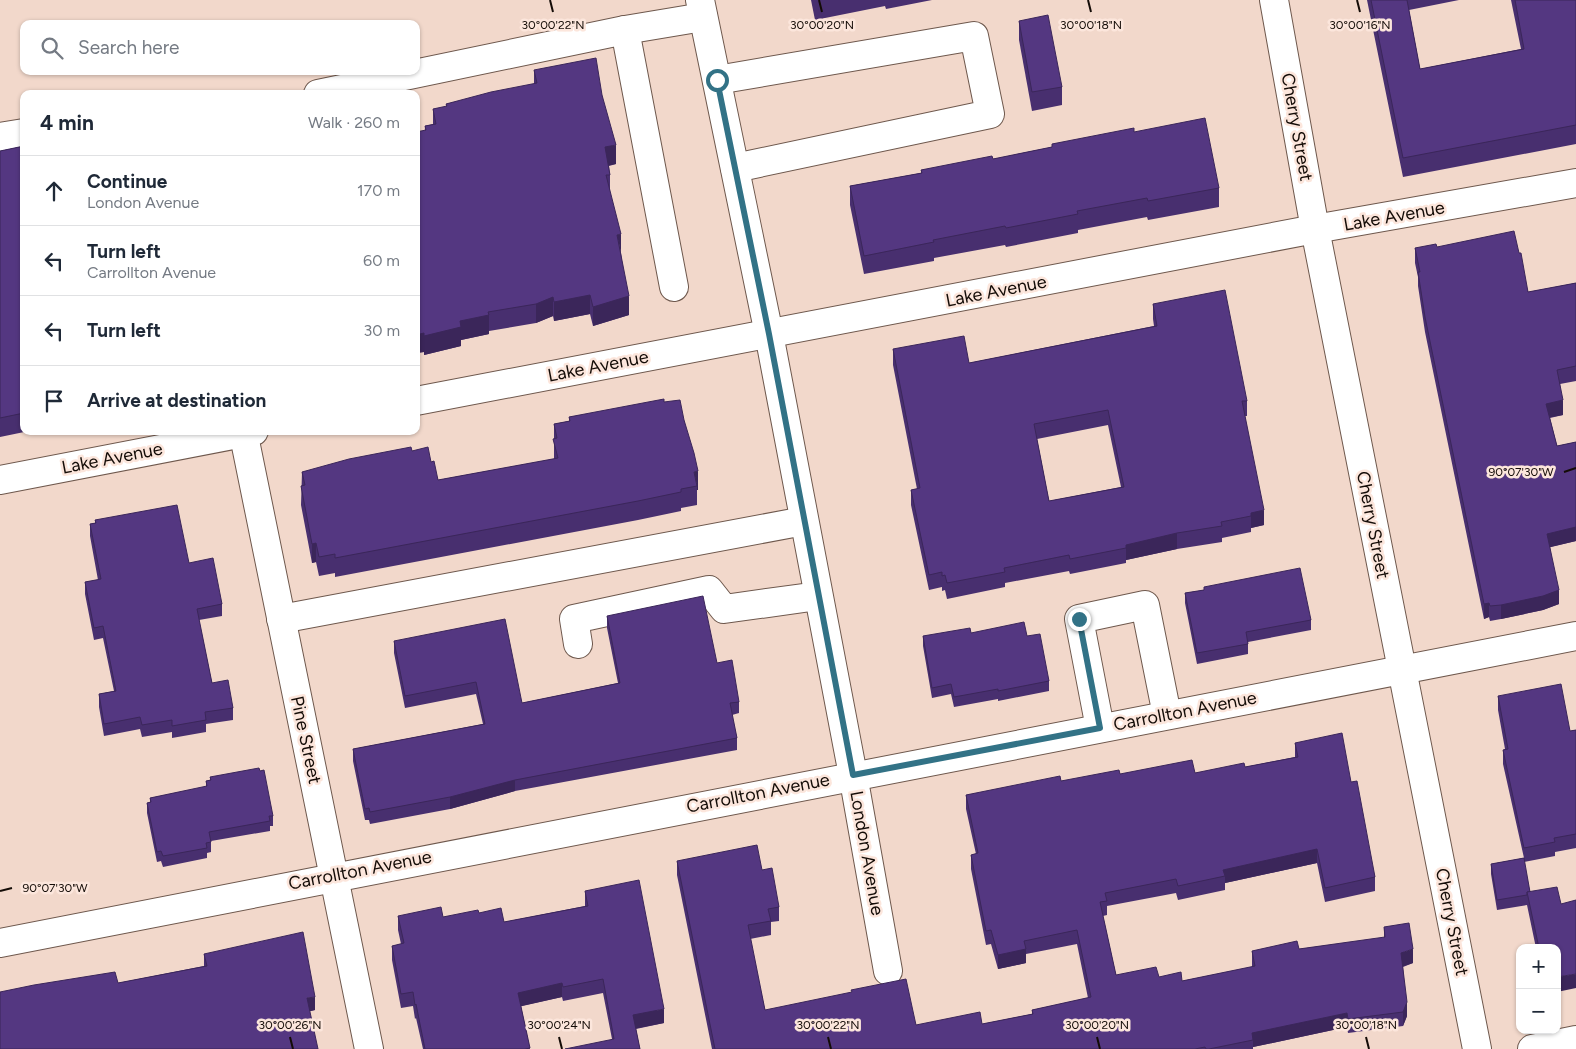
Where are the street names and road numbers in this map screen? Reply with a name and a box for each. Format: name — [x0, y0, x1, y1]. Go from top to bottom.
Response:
street label: Cherry Street — [1277, 71, 1317, 183]
street label: Lake Avenue — [1342, 196, 1446, 236]
street label: Lake Avenue — [944, 270, 1048, 312]
street label: Lake Avenue — [546, 345, 650, 387]
street label: Lake Avenue — [60, 437, 164, 479]
street label: Cherry Street — [1352, 469, 1394, 581]
street label: Carrollton Avenue — [1112, 686, 1259, 736]
street label: Pine Street — [286, 694, 326, 786]
street label: Carrollton Avenue — [685, 768, 832, 818]
street label: London Avenue — [845, 789, 889, 917]
street label: Carrollton Avenue — [287, 845, 434, 895]
street label: Cherry Street — [1431, 866, 1473, 978]

